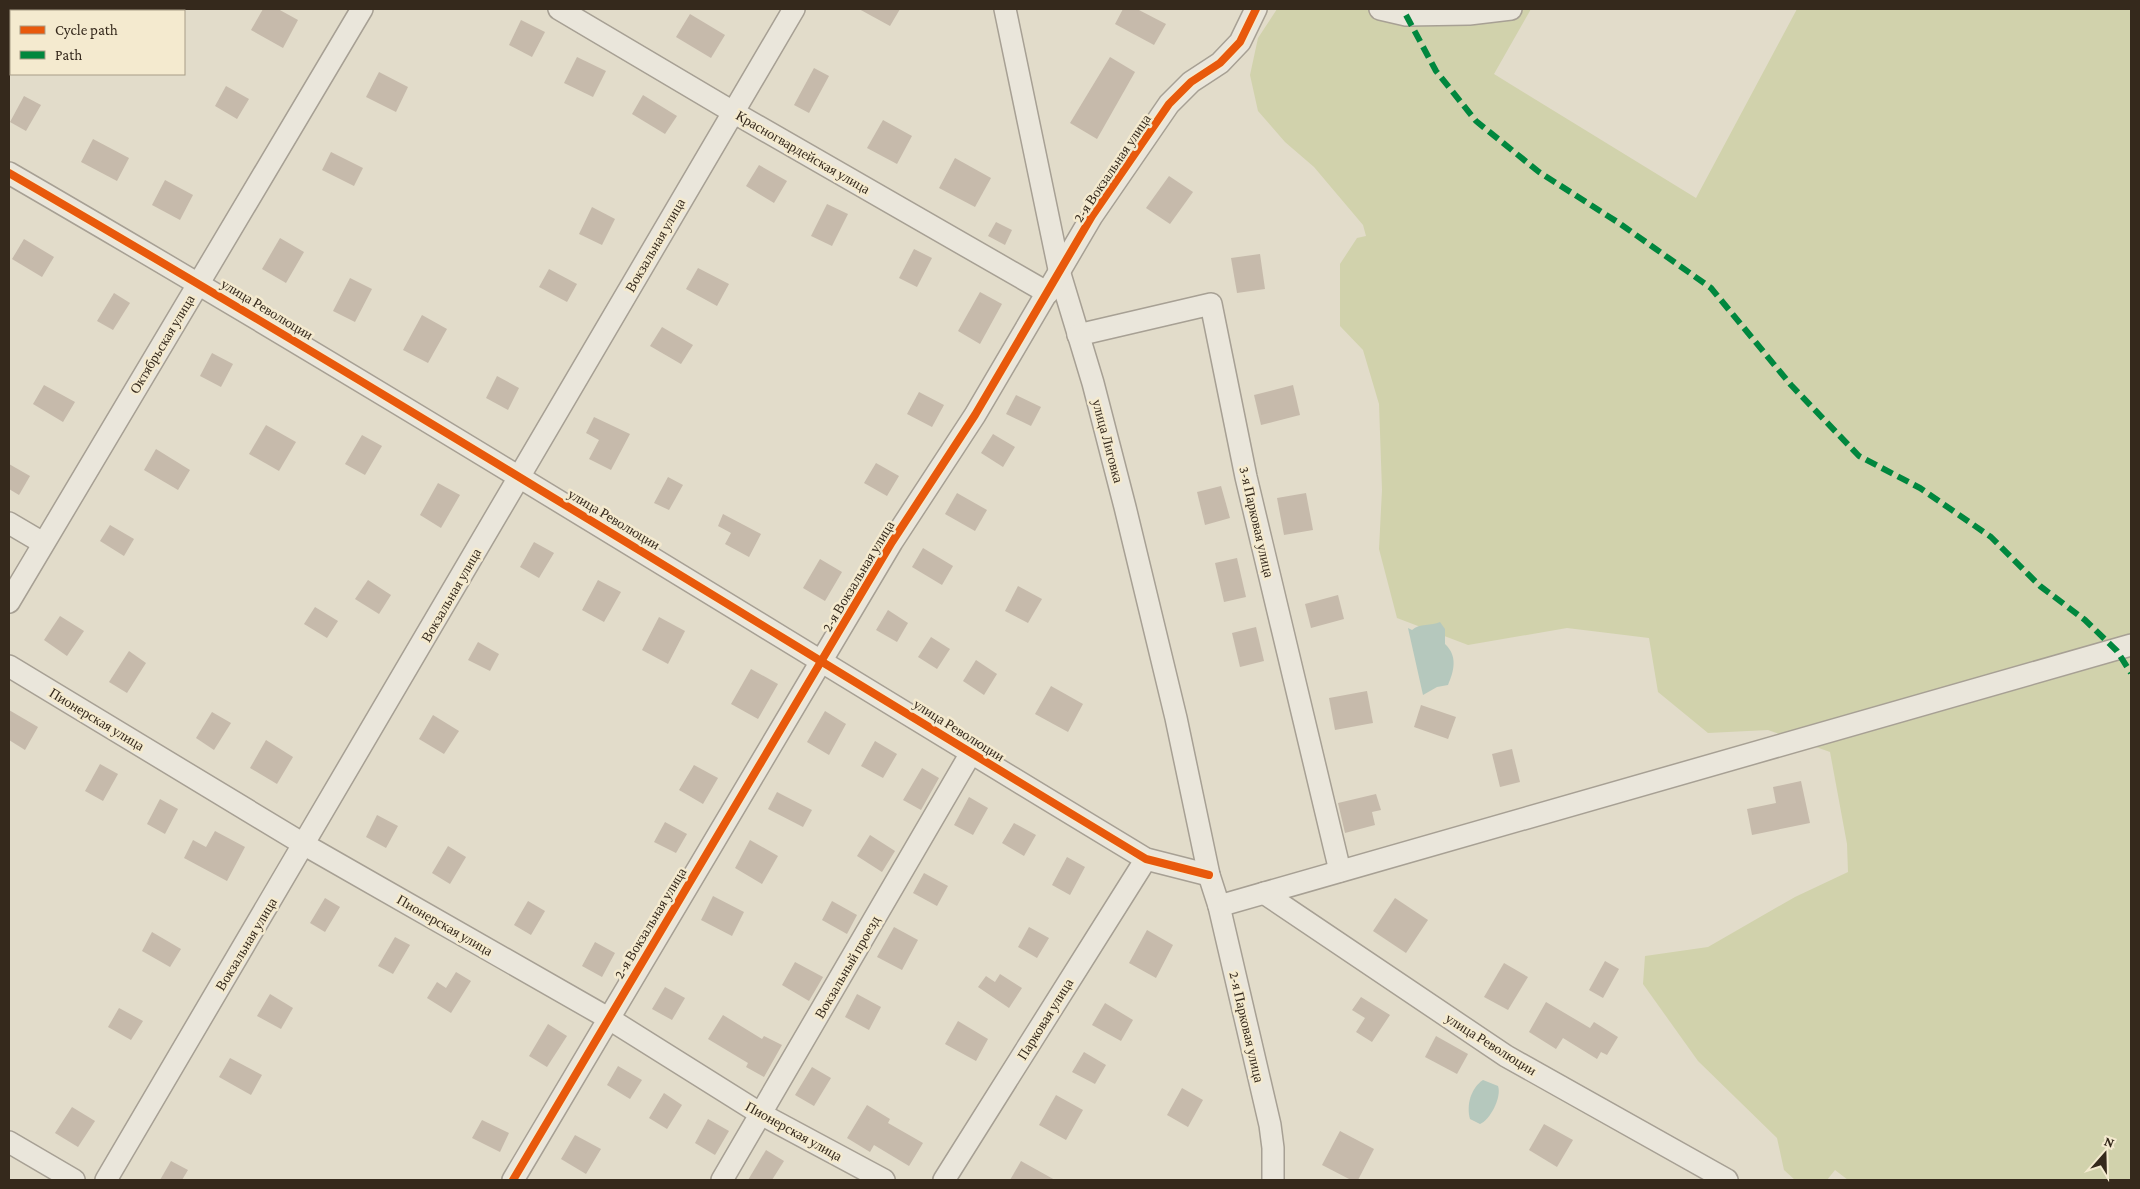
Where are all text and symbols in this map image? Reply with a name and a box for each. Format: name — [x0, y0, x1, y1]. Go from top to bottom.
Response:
legend — [10, 10, 185, 75]
text: Cycle path — [55, 22, 118, 39]
text: Path — [55, 47, 82, 63]
street label: Красногвардейская улица — [733, 107, 873, 197]
street label: 2-я Вокзальная улица — [1070, 110, 1154, 225]
street label: Вокзальная улица — [622, 195, 689, 295]
street label: улица Революции — [218, 275, 316, 343]
street label: Октябрьская улица — [126, 291, 198, 396]
street label: улица Лиговка — [1089, 397, 1127, 485]
street label: 3-я Парковая улица — [1236, 465, 1278, 580]
street label: улица Революции — [565, 485, 663, 553]
street label: 2-я Вокзальная улица — [819, 517, 898, 634]
street label: Вокзальная улица — [418, 545, 485, 645]
street label: Пионерская улица — [47, 684, 148, 754]
street label: улица Революции — [911, 696, 1008, 765]
street label: 2-я Вокзальная улица — [611, 864, 690, 981]
street label: Пионерская улица — [394, 891, 496, 959]
street label: Вокзальная улица — [212, 894, 280, 993]
street label: Вокзальный проезд — [811, 913, 883, 1021]
street label: 2-я Парковая улица — [1226, 970, 1268, 1085]
street label: Парковая улица — [1014, 975, 1077, 1063]
street label: улица Революции — [1443, 1010, 1540, 1079]
street label: Пионерская улица — [743, 1098, 846, 1165]
north arrow — [2080, 1129, 2130, 1179]
text: N — [2102, 1133, 2117, 1151]

